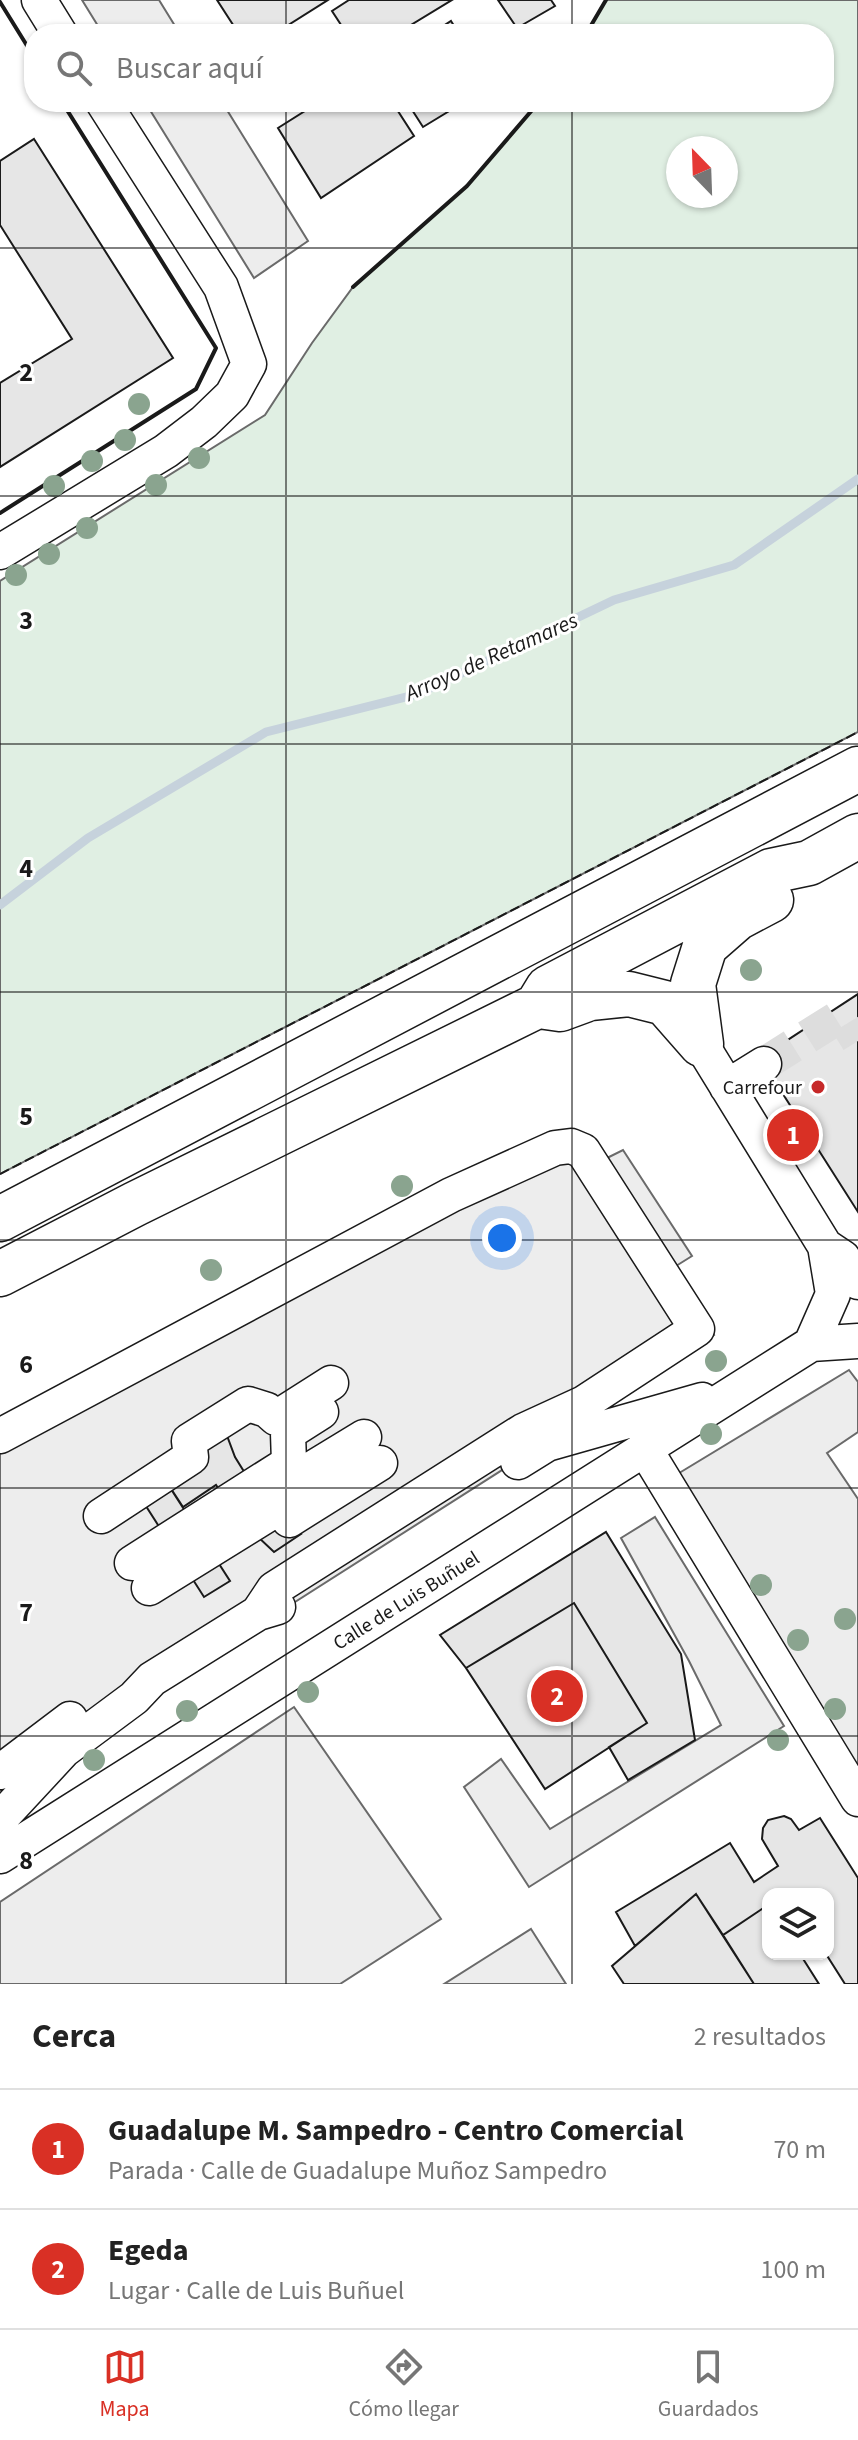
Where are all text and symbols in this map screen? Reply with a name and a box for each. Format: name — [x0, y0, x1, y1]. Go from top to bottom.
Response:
search box — [24, 24, 834, 112]
icon: search — [52, 46, 96, 90]
text: Buscar aquí — [116, 47, 263, 90]
north arrow — [666, 136, 738, 208]
text: 2 — [19, 354, 33, 391]
text: 3 — [19, 602, 33, 639]
water label: Arroyo de Retamares — [398, 604, 583, 710]
text: 4 — [19, 850, 33, 887]
place label: Carrefour — [723, 1074, 802, 1102]
marker: Carrefour — [809, 1078, 827, 1096]
text: 5 — [19, 1098, 33, 1135]
pin: 1 — [767, 1105, 819, 1165]
your location — [482, 1218, 522, 1258]
text: 6 — [19, 1346, 33, 1383]
street label: Calle de Luis Buñuel — [328, 1545, 485, 1657]
text: 7 — [19, 1594, 33, 1631]
pin: 2 — [531, 1666, 583, 1726]
text: 8 — [19, 1842, 33, 1879]
map controls — [762, 1888, 834, 1960]
button: layers — [762, 1888, 834, 1960]
text: Cerca — [32, 2012, 116, 2061]
text: 2 resultados — [694, 2018, 826, 2055]
text: Guadalupe M. Sampedro - Centro Comercial — [108, 2109, 683, 2152]
text: 1 — [51, 2131, 65, 2168]
text: 70 m — [773, 2131, 826, 2168]
text: Parada · Calle de Guadalupe Muñoz Sampedro — [108, 2152, 607, 2189]
text: Egeda — [108, 2229, 188, 2272]
text: 2 — [51, 2251, 65, 2288]
text: 100 m — [760, 2251, 826, 2288]
text: Lugar · Calle de Luis Buñuel — [108, 2272, 404, 2309]
tab: Mapa — [99, 2345, 150, 2425]
tab: Cómo llegar — [348, 2345, 459, 2425]
tab: Guardados — [658, 2345, 759, 2425]

